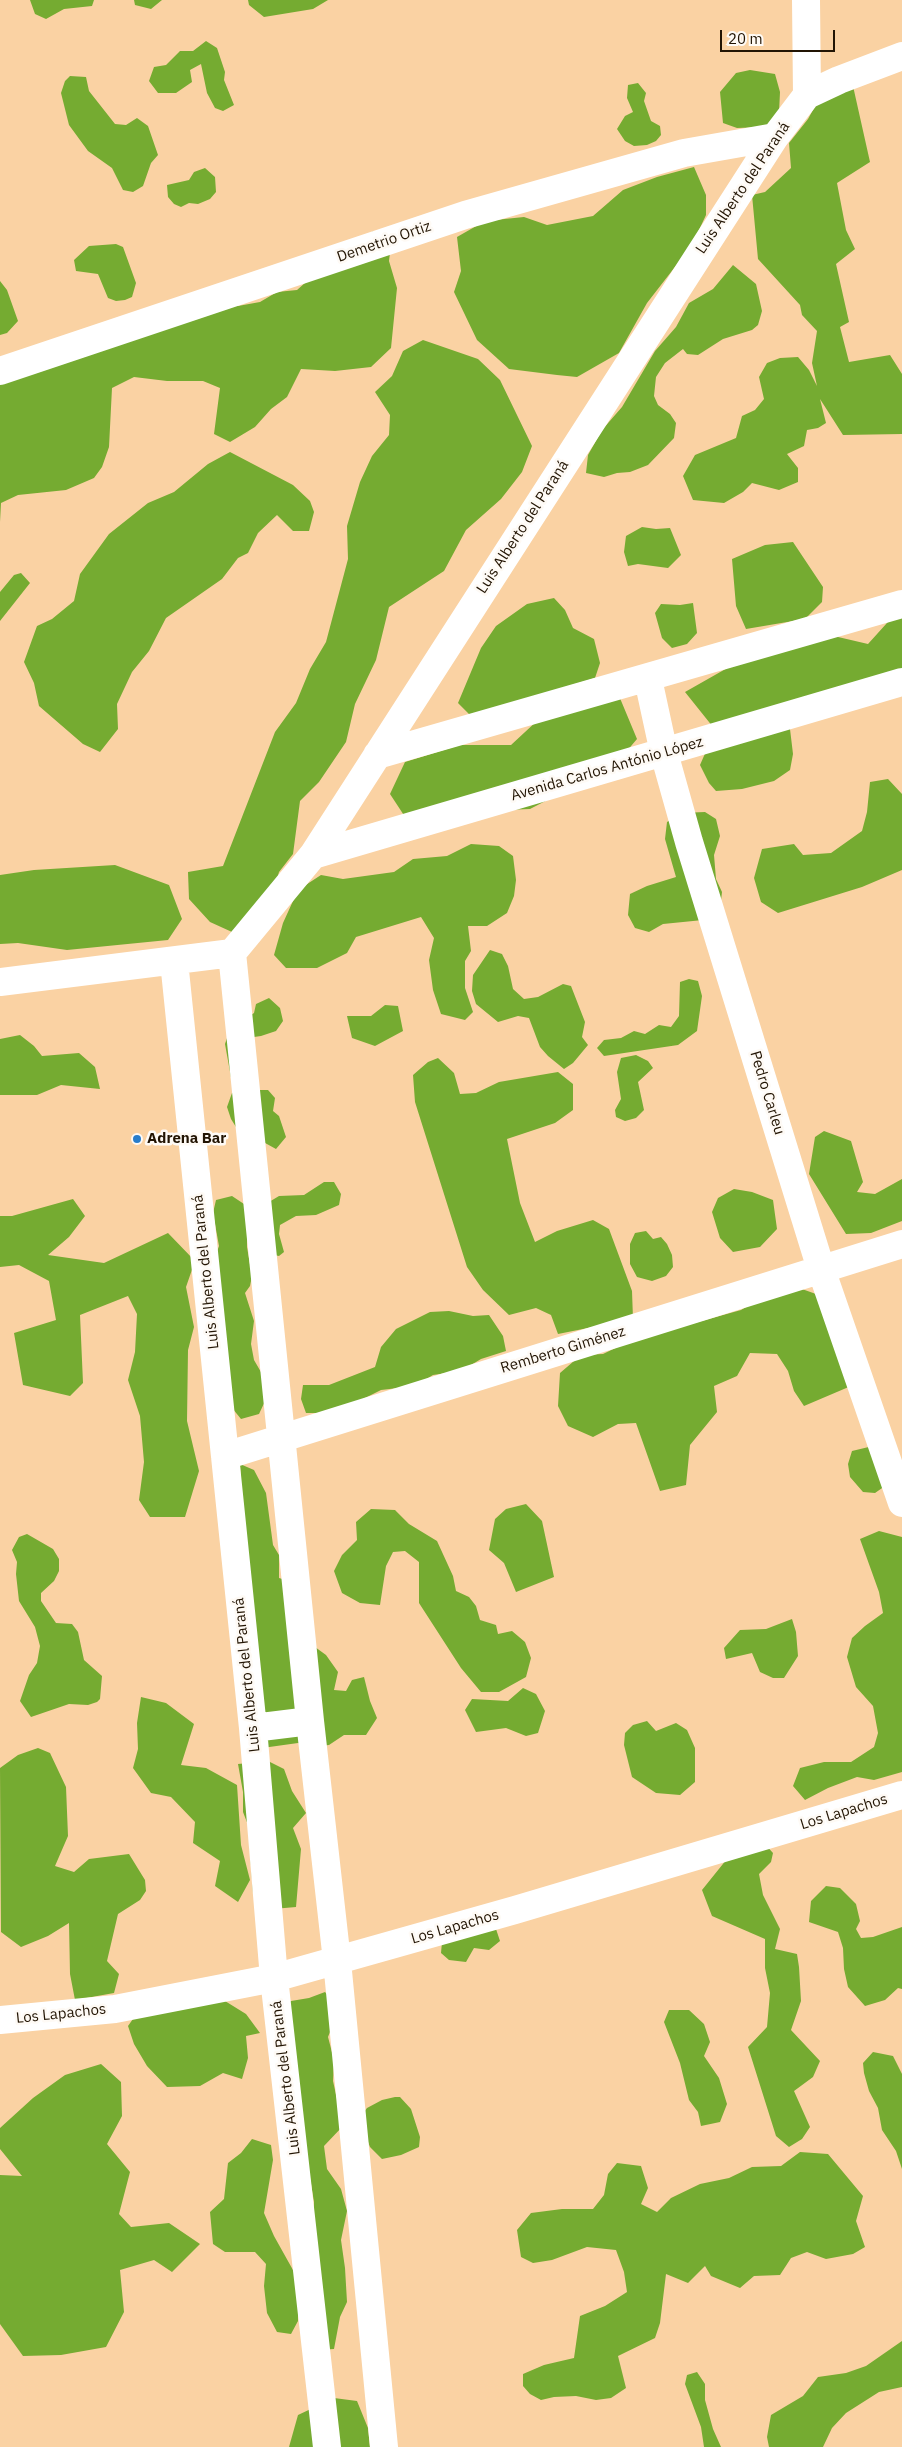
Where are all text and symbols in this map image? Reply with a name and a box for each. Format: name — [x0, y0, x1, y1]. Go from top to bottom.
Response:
scale bar — [722, 20, 837, 52]
text: 20 m — [728, 29, 763, 48]
street label: Luis Alberto del Paraná — [692, 119, 794, 257]
street label: Demetrio Ortiz — [335, 217, 433, 267]
street label: Luis Alberto del Paraná — [473, 457, 573, 597]
street label: Avenida Carlos António López — [509, 733, 705, 805]
street label: Pedro Carleu — [746, 1049, 788, 1137]
place label: Adrena Bar — [147, 1130, 226, 1148]
marker: Adrena Bar — [131, 1133, 143, 1145]
street label: Luis Alberto del Paraná — [189, 1194, 223, 1350]
street label: Remberto Giménez — [498, 1322, 628, 1378]
street label: Luis Alberto del Paraná — [230, 1597, 264, 1753]
street label: Los Lapachos — [798, 1790, 890, 1834]
street label: Los Lapachos — [409, 1906, 501, 1948]
street label: Los Lapachos — [15, 2000, 107, 2028]
street label: Luis Alberto del Paraná — [268, 2000, 304, 2156]

